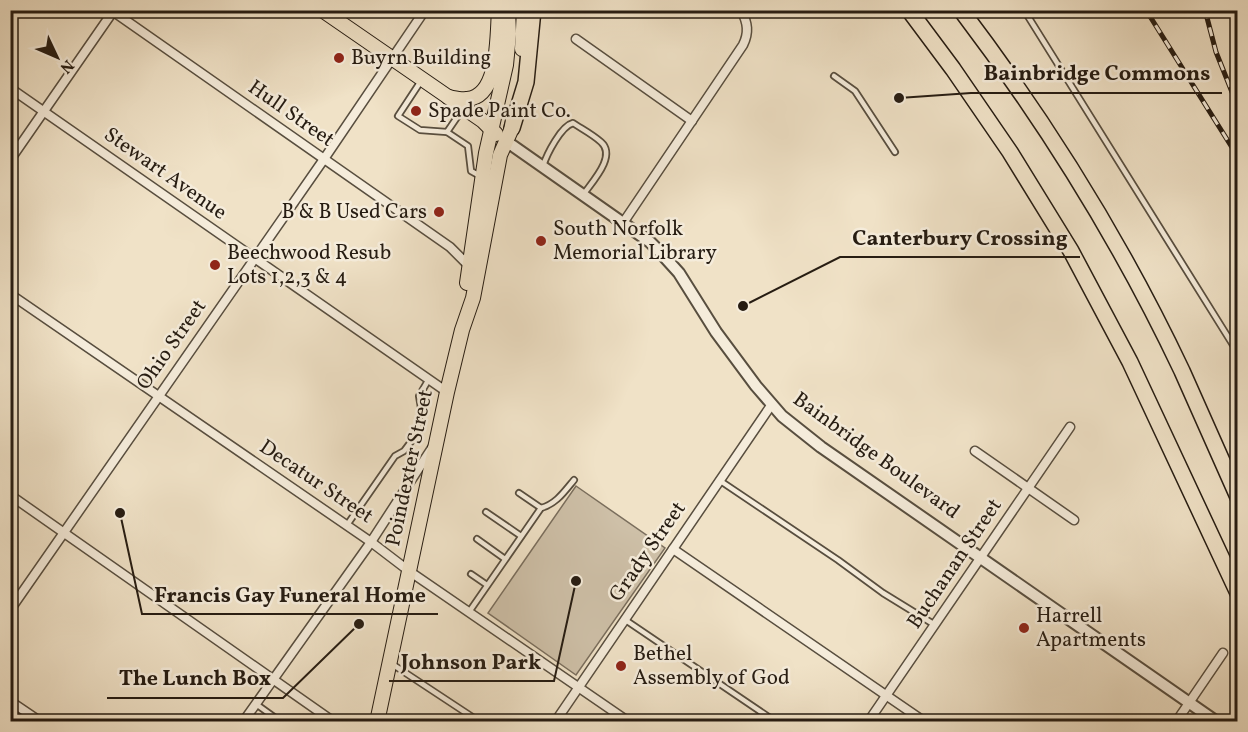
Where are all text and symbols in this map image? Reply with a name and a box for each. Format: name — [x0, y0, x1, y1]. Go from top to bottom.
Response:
north arrow — [27, 27, 87, 87]
place label: Buyrn Building — [351, 44, 491, 73]
marker: Buyrn Building — [332, 51, 346, 65]
callout: Bainbridge Commons — [971, 53, 1222, 93]
text: N — [54, 54, 78, 78]
text: Bainbridge Commons — [983, 59, 1211, 90]
street label: Hull Street — [242, 74, 340, 154]
place label: Spade Paint Co. — [428, 97, 571, 126]
marker: Spade Paint Co. — [409, 104, 423, 118]
street label: Stewart Avenue — [98, 121, 232, 227]
place label: B & B Used Cars — [282, 198, 427, 227]
marker: B & B Used Cars — [432, 205, 446, 219]
place label: South Norfolk Memorial Library — [553, 215, 718, 268]
callout: Canterbury Crossing — [840, 217, 1080, 257]
text: Canterbury Crossing — [852, 224, 1068, 255]
marker: South Norfolk Memorial Library — [534, 234, 548, 248]
place label: Beechwood Resub Lots 1,2,3 & 4 — [227, 239, 391, 292]
marker: Beechwood Resub Lots 1,2,3 & 4 — [208, 258, 222, 272]
street label: Ohio Street — [130, 294, 214, 396]
street label: Bainbridge Boulevard — [787, 385, 965, 527]
street label: Poindexter Street — [379, 387, 441, 549]
street label: Decatur Street — [253, 433, 379, 531]
street label: Buchanan Street — [901, 493, 1009, 635]
street label: Grady Street — [603, 496, 693, 608]
callout: Francis Gay Funeral Home — [142, 574, 438, 614]
text: Francis Gay Funeral Home — [154, 581, 426, 612]
place label: Harrell Apartments — [1036, 602, 1146, 655]
marker: Harrell Apartments — [1017, 621, 1031, 635]
place label: Bethel Assembly of God — [633, 640, 790, 693]
callout: Johnson Park — [389, 641, 554, 681]
text: Johnson Park — [400, 648, 541, 679]
callout: The Lunch Box — [107, 658, 283, 698]
marker: Bethel Assembly of God — [614, 659, 628, 673]
text: The Lunch Box — [119, 664, 271, 695]

